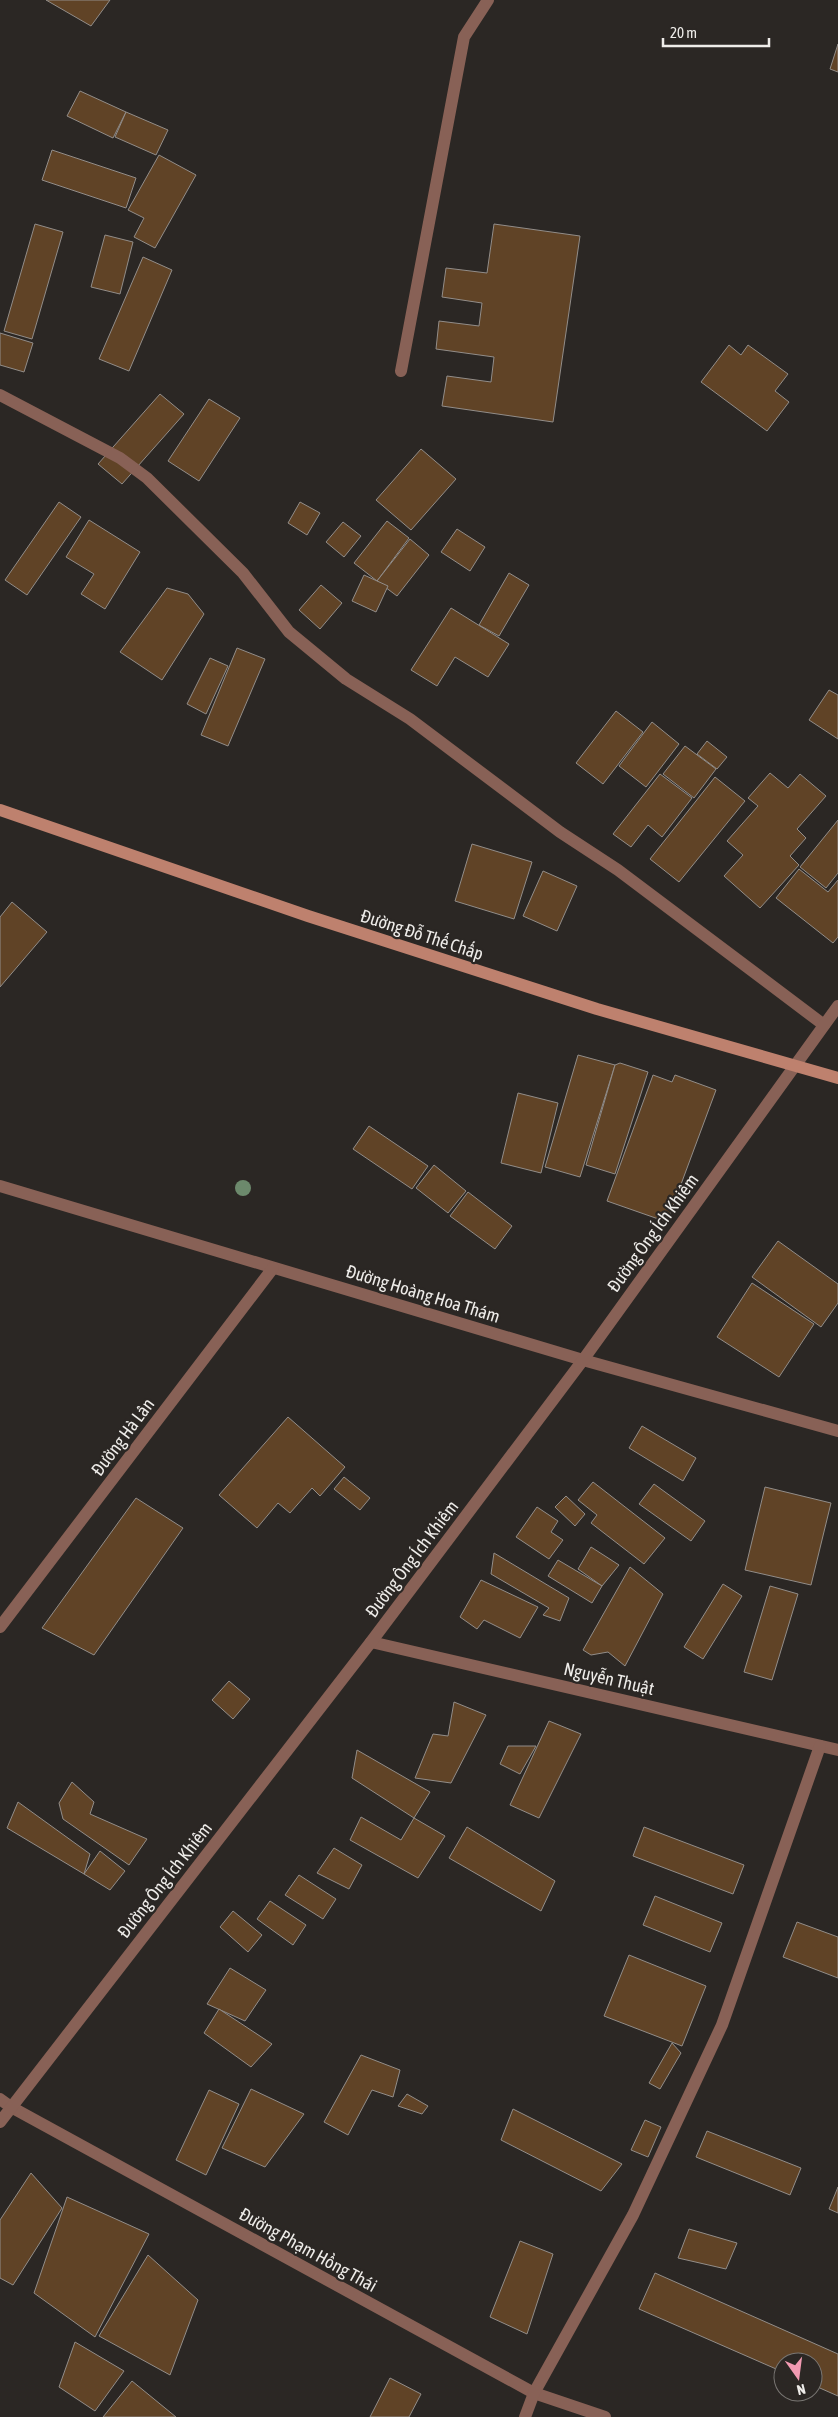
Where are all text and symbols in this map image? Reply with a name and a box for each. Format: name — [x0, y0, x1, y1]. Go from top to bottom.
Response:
scale bar — [663, 15, 769, 47]
text: 20 m — [670, 24, 697, 41]
street label: Đường Đỗ Thế Chấp — [358, 904, 486, 964]
street label: Đường Ông Ích Khiêm — [603, 1170, 702, 1296]
street label: Đường Hoàng Hoa Thám — [344, 1260, 503, 1327]
street label: Đường Hà Lân — [87, 1394, 159, 1480]
street label: Đường Ông Ích Khiêm — [361, 1496, 462, 1621]
street label: Nguyễn Thuật — [562, 1658, 656, 1699]
street label: Đường Ông Ích Khiêm — [113, 1818, 216, 1942]
street label: Đường Phạm Hồng Thái — [236, 2202, 381, 2296]
north arrow — [773, 2352, 823, 2402]
text: N — [795, 2381, 807, 2398]

